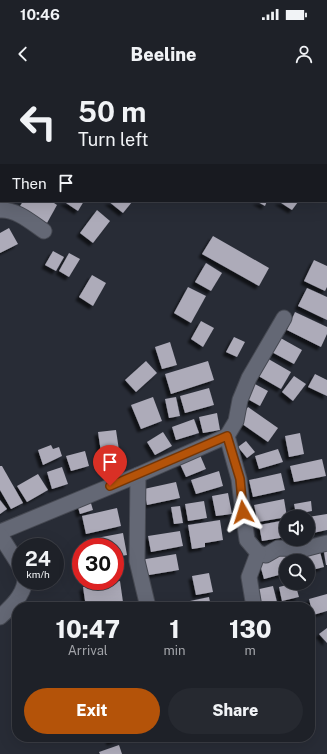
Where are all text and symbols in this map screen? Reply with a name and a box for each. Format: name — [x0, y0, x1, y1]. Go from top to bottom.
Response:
text: 10:46 — [20, 6, 60, 23]
icon: back — [12, 43, 34, 65]
icon: person — [293, 43, 315, 65]
text: Beeline — [131, 44, 196, 65]
text: 50 m — [78, 95, 146, 128]
icon: left — [12, 96, 64, 148]
text: Turn left — [78, 129, 148, 150]
icon: arrive — [55, 172, 77, 194]
text: Then — [12, 175, 47, 192]
pin — [93, 445, 127, 486]
icon: arrive — [99, 451, 121, 473]
position arrow — [222, 491, 264, 533]
map controls — [279, 510, 315, 590]
button: sound — [279, 510, 315, 546]
speed limit sign: 30 — [72, 538, 124, 590]
text: 24 — [25, 547, 51, 571]
button: search — [279, 554, 315, 590]
text: km/h — [26, 568, 50, 580]
text: 10:47 — [55, 615, 120, 643]
text: 1 — [169, 615, 180, 643]
text: 130 — [229, 615, 272, 643]
text: Arrival — [68, 643, 108, 658]
text: min — [163, 643, 186, 658]
text: m — [245, 643, 256, 658]
button: Exit — [24, 688, 160, 734]
button: Share — [168, 688, 303, 734]

